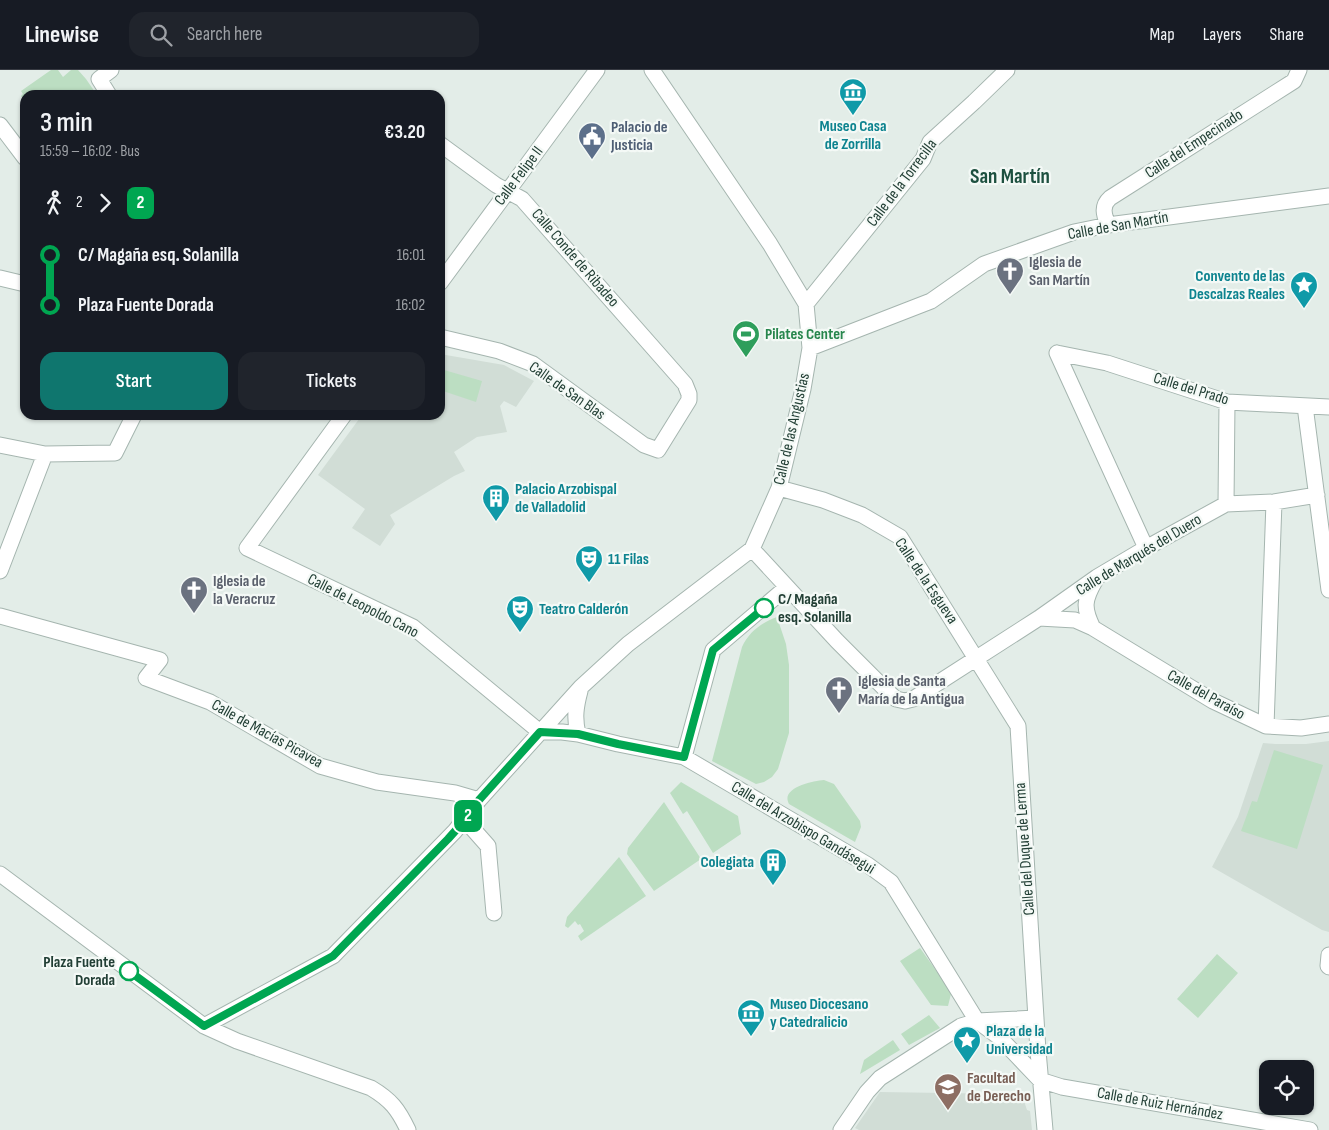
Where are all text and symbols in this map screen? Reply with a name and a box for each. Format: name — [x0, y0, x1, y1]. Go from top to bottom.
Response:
search box — [129, 12, 479, 57]
text: Linewise — [25, 20, 99, 49]
icon: search — [147, 21, 175, 49]
text: Search here — [187, 23, 263, 46]
text: Map — [1150, 24, 1175, 45]
text: Layers — [1203, 24, 1242, 45]
text: Share — [1270, 24, 1304, 45]
museum icon: Museo Casa de Zorrilla — [838, 77, 868, 116]
street label: Calle del Empecinado — [1142, 105, 1246, 183]
text: 3 min — [40, 106, 93, 139]
place label: Museo Casa de Zorrilla — [820, 117, 886, 154]
place label: Palacio de Justicia — [610, 118, 668, 155]
text: €3.20 — [384, 121, 425, 144]
public building icon: Palacio de Justicia — [577, 121, 607, 160]
street label: Calle de la Torrecilla — [863, 135, 941, 231]
text: 15:59 – 16:02 · Bus — [40, 142, 140, 161]
street label: Calle Felipe II — [491, 143, 547, 209]
district label: San Martín — [970, 164, 1050, 189]
icon: walk — [40, 189, 68, 217]
icon: forward — [91, 189, 119, 217]
text: 2 — [137, 192, 144, 213]
text: 2 — [76, 193, 83, 212]
street label: Calle Conde de Ribadeo — [527, 205, 623, 311]
street label: Calle de San Martín — [1066, 208, 1170, 244]
text: C/ Magaña esq. Solanilla — [78, 244, 239, 267]
text: 16:01 — [397, 246, 425, 265]
place label: Iglesia de San Martín — [1029, 253, 1090, 290]
church icon: Iglesia de San Martín — [995, 256, 1025, 295]
place label: Convento de las Descalzas Reales — [1189, 267, 1285, 304]
place icon: Convento de las Descalzas Reales — [1289, 270, 1319, 309]
text: Plaza Fuente Dorada — [78, 294, 214, 317]
text: 16:02 — [396, 296, 425, 315]
sports icon: Pilates Center — [731, 319, 761, 358]
place label: Pilates Center — [765, 325, 845, 344]
button: Start — [40, 352, 228, 410]
button: Tickets — [238, 352, 425, 410]
street label: Calle de San Blas — [525, 358, 609, 424]
street label: Calle del Prado — [1151, 369, 1231, 409]
street label: Calle de las Angustias — [770, 371, 814, 487]
place label: Palacio Arzobispal de Valladolid — [515, 480, 617, 517]
building icon: Palacio Arzobispal de Valladolid — [481, 483, 511, 522]
street label: Calle de Marqués del Duero — [1073, 510, 1205, 600]
street label: Calle de la Esgueva — [890, 534, 962, 628]
theatre icon: 11 Filas — [574, 544, 604, 583]
place label: 11 Filas — [608, 550, 649, 569]
street label: Calle de Leopoldo Cano — [304, 570, 422, 642]
place label: Iglesia de la Veracruz — [213, 572, 275, 609]
church icon: Iglesia de la Veracruz — [179, 575, 209, 614]
place label: C/ Magaña esq. Solanilla — [778, 590, 851, 627]
theatre icon: Teatro Calderón — [505, 594, 535, 633]
marker: C/ Magaña esq. Solanilla — [754, 598, 774, 618]
place label: Teatro Calderón — [539, 600, 628, 619]
street label: Calle del Paraíso — [1164, 666, 1248, 724]
place label: Iglesia de Santa María de la Antigua — [858, 672, 964, 709]
church icon: Iglesia de Santa María de la Antigua — [824, 675, 854, 714]
street label: Calle de Macías Picavea — [208, 696, 326, 772]
street label: Calle del Arzobispo Gandásegui — [728, 778, 878, 878]
street label: Calle del Duque de Lerma — [1011, 782, 1039, 916]
line badge: 2 — [452, 800, 484, 832]
text: 2 — [464, 805, 472, 826]
building icon: Colegiata — [758, 847, 788, 886]
place label: Colegiata — [701, 853, 754, 872]
place label: Plaza Fuente Dorada — [43, 953, 115, 990]
marker: Plaza Fuente Dorada — [119, 961, 139, 981]
place label: Museo Diocesano y Catedralicio — [770, 995, 868, 1032]
museum icon: Museo Diocesano y Catedralicio — [736, 998, 766, 1037]
place label: Plaza de la Universidad — [986, 1022, 1053, 1059]
place icon: Plaza de la Universidad — [952, 1025, 982, 1064]
map controls — [1259, 1060, 1314, 1115]
button: locate — [1259, 1060, 1314, 1115]
place label: Facultad de Derecho — [967, 1069, 1031, 1106]
school or university icon: Facultad de Derecho — [933, 1072, 963, 1111]
street label: Calle de Ruiz Hernández — [1096, 1084, 1225, 1124]

